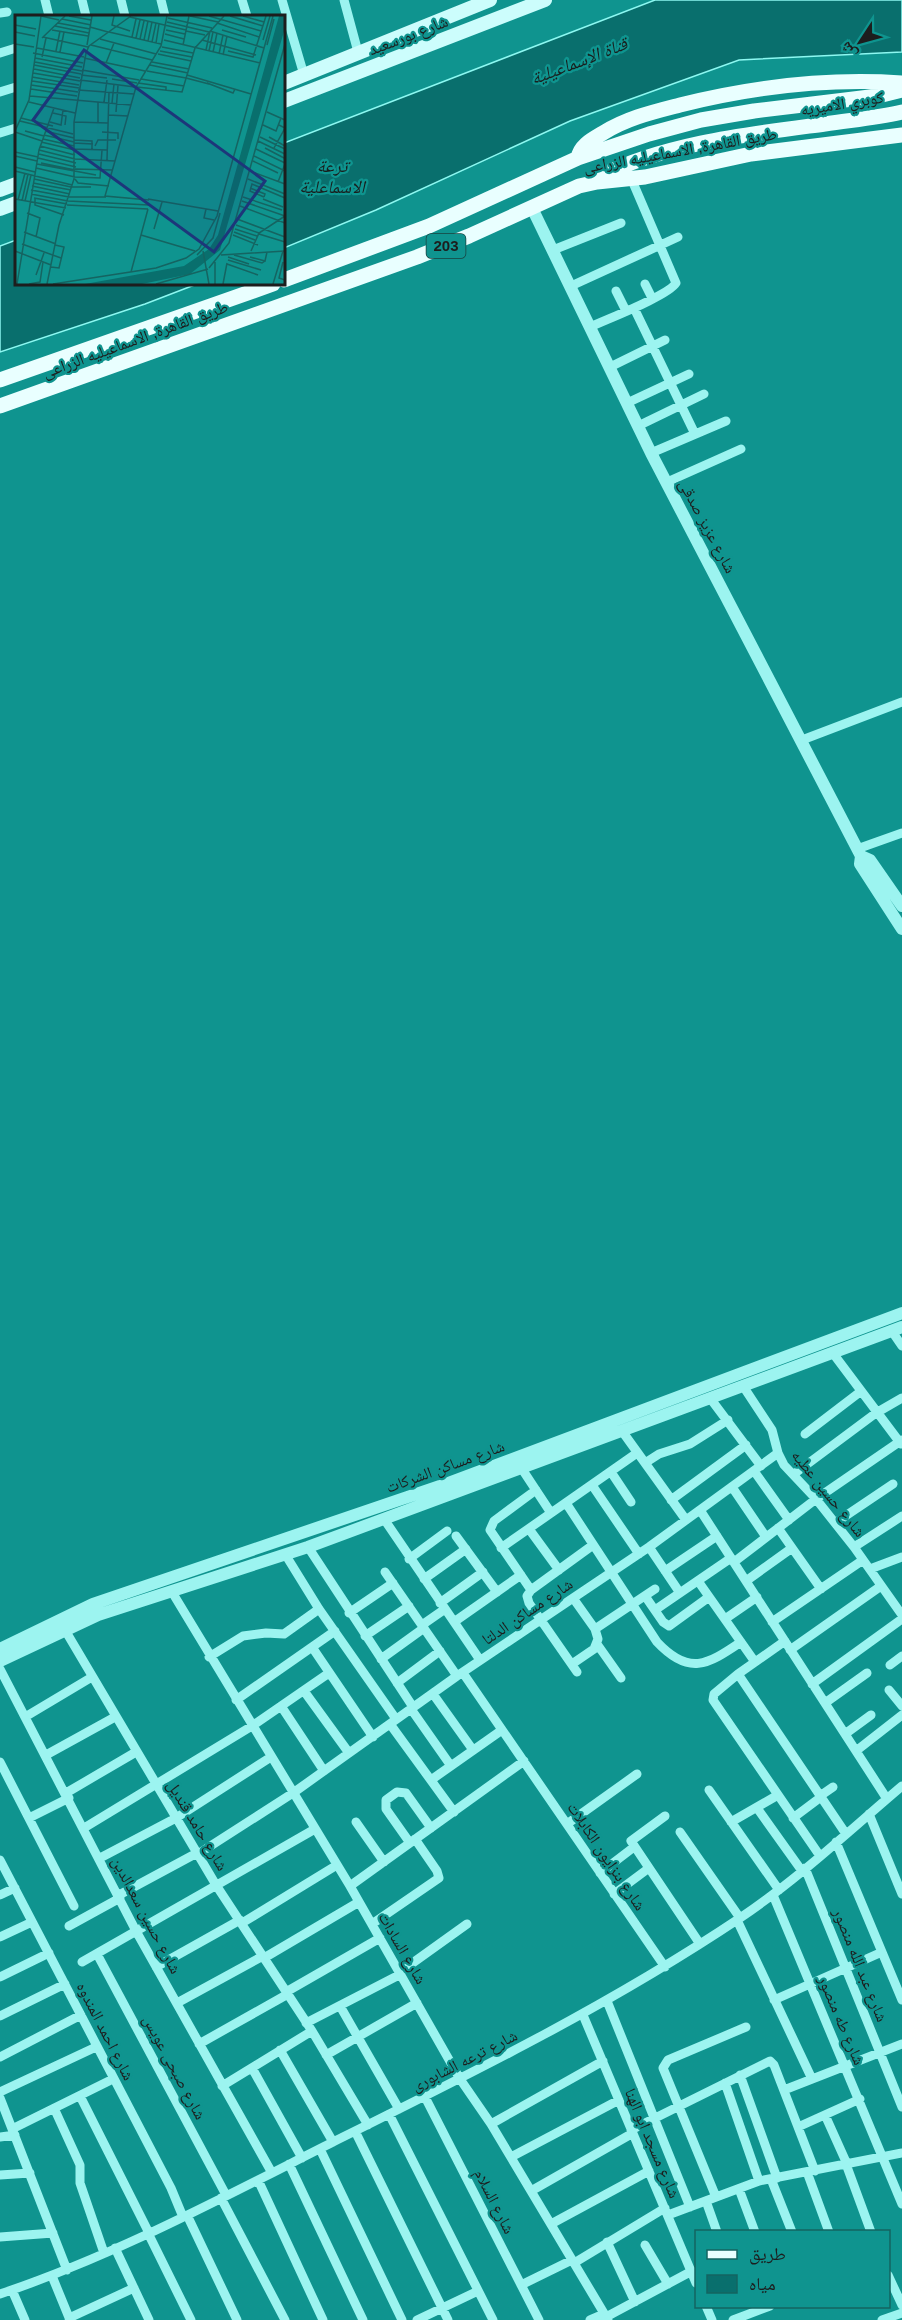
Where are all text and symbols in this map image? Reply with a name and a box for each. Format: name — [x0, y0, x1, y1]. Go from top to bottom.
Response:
north arrow — [830, 12, 890, 72]
street label: شارع بورسعيد — [366, 13, 451, 60]
inset map — [15, 15, 285, 285]
water label: قناة الإسماعيلية — [528, 33, 632, 90]
text: ش — [836, 38, 861, 62]
street label: كوبري الاميريه — [799, 88, 886, 122]
street label: طريق القاهرة, الاسماعيليه الزراعى — [582, 125, 778, 178]
water label: ترعة الاسماعلية — [299, 156, 366, 197]
road number: 203 — [426, 234, 466, 258]
street label: طريق القاهرة, الاسماعيليه الزراعى — [40, 298, 231, 383]
street label: شارع عزيز صدقى — [674, 476, 739, 577]
street label: شارع مساكن الشركات — [384, 1437, 507, 1498]
street label: شارع حسين عطيه — [787, 1447, 869, 1541]
street label: شارع مساكن الدلتا — [479, 1575, 577, 1650]
street label: شارع حامد قنديل — [162, 1777, 231, 1875]
street label: شارع بنزايون الكابلات — [563, 1799, 649, 1914]
street label: شارع حسين سعدالدين — [107, 1854, 184, 1977]
street label: شارع عبد الله منصور — [828, 1905, 891, 2025]
street label: شارع السادات — [374, 1910, 430, 1988]
street label: شارع طه منصور — [813, 1972, 868, 2068]
street label: شارع احمد المندوه — [72, 1979, 138, 2084]
street label: شارع صبحى عويس — [138, 2012, 209, 2123]
street label: شارع ترعه الشابورى — [409, 2026, 521, 2096]
street label: شارع مسجد ابو الهنا — [620, 2086, 683, 2201]
street label: شارع السلام — [469, 2166, 518, 2237]
legend — [695, 2230, 890, 2308]
text: طريق — [749, 2244, 786, 2265]
text: مياه — [749, 2274, 776, 2294]

